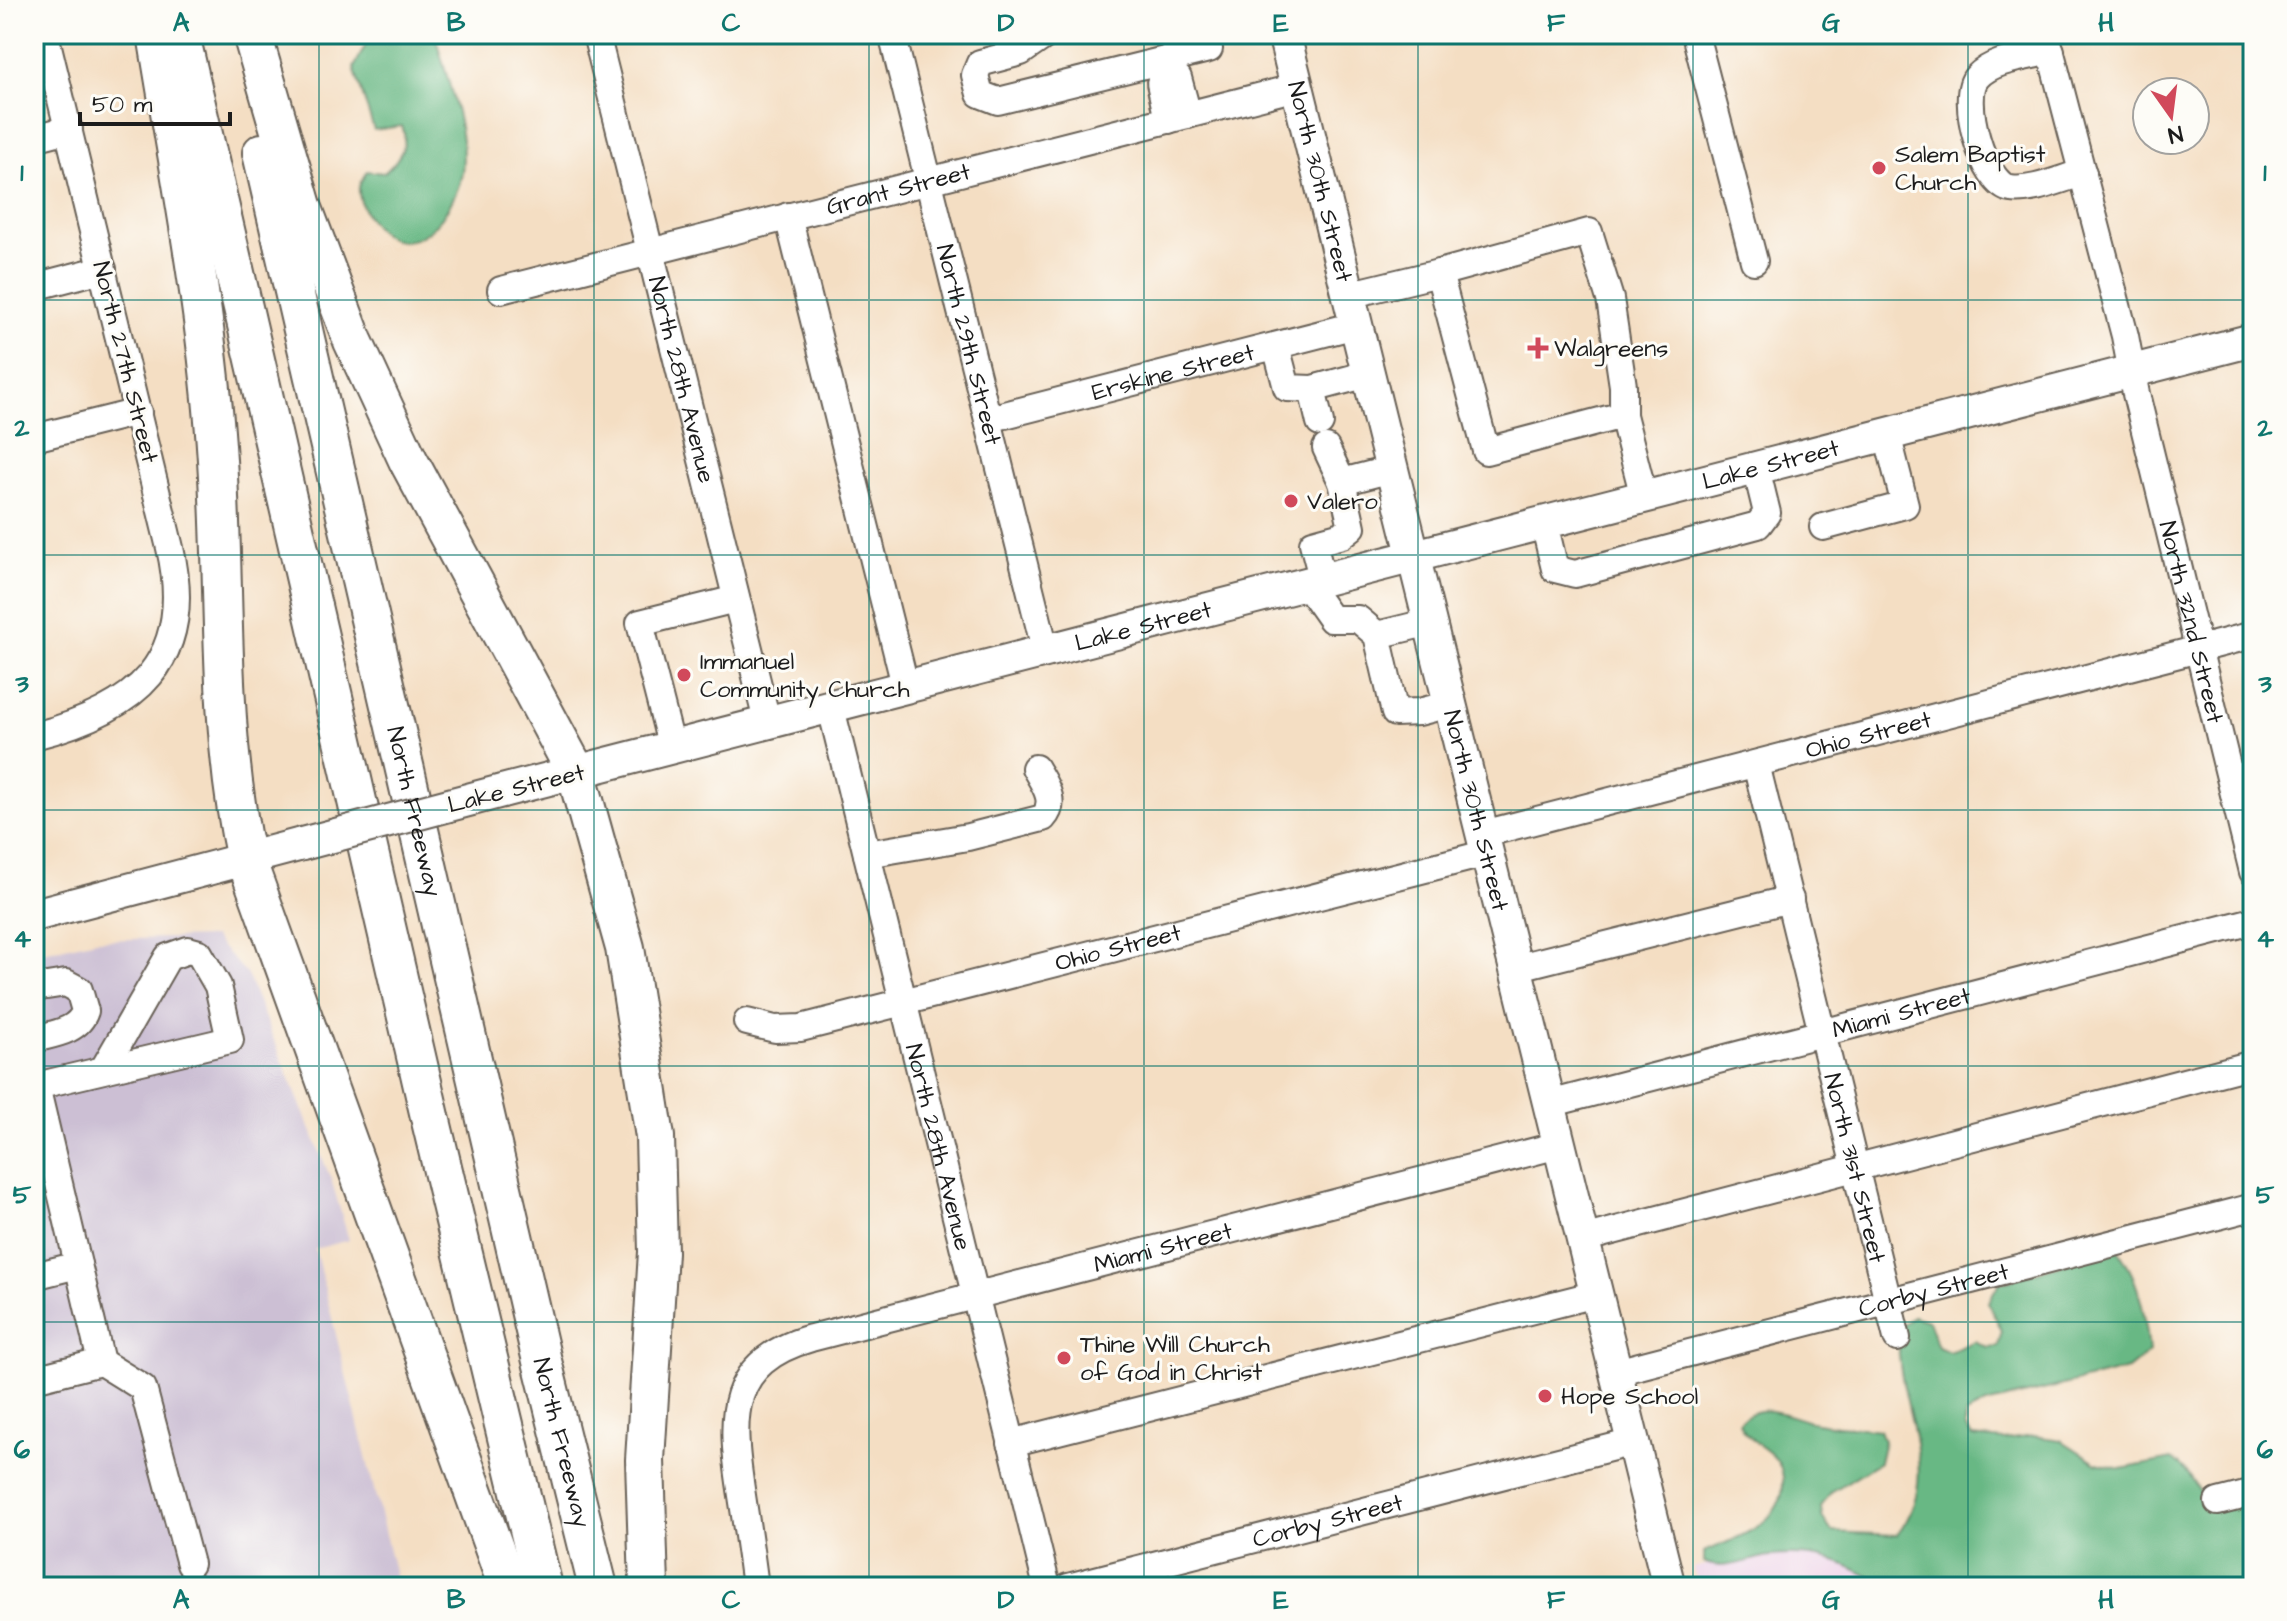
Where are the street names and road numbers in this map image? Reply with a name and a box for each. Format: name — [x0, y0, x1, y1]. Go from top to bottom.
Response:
street label: North 30th Street — [1278, 78, 1361, 286]
street label: Grant Street — [823, 155, 974, 224]
street label: North 29th Street — [927, 241, 1010, 449]
street label: North 27th Street — [84, 258, 167, 467]
street label: North 28th Avenue — [639, 273, 723, 486]
street label: Erskine Street — [1088, 336, 1258, 410]
street label: Lake Street — [1699, 431, 1843, 499]
street label: North 32nd Street — [2150, 518, 2232, 727]
street label: Lake Street — [1071, 593, 1216, 661]
street label: Ohio Street — [1802, 703, 1935, 768]
street label: North 30th Street — [1434, 707, 1517, 915]
street label: North Freeway — [378, 723, 450, 900]
street label: Lake Street — [444, 755, 589, 822]
street label: Ohio Street — [1052, 916, 1185, 981]
street label: Miami Street — [1829, 979, 1975, 1048]
street label: North 28th Avenue — [896, 1040, 980, 1254]
street label: North 31st Street — [1815, 1070, 1894, 1267]
street label: Miami Street — [1090, 1214, 1236, 1282]
street label: Corby Street — [1855, 1255, 2013, 1326]
street label: North Freeway — [524, 1354, 599, 1531]
street label: Corby Street — [1249, 1486, 1407, 1557]

